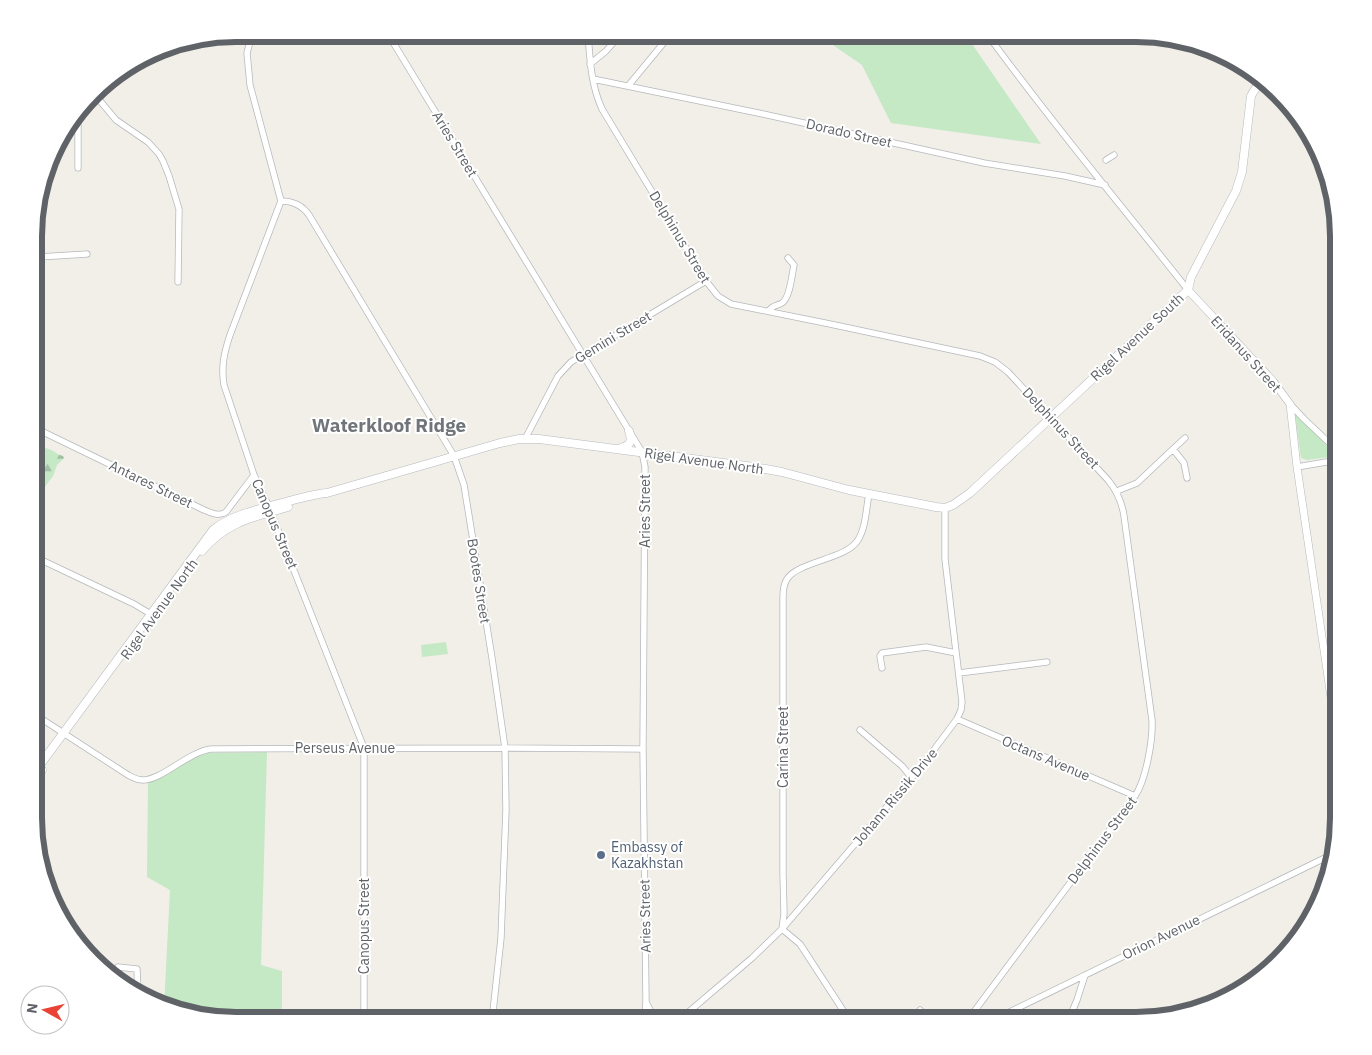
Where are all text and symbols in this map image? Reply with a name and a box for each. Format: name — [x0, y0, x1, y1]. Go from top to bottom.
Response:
street label: Aries Street — [428, 108, 482, 180]
street label: Dorado Street — [804, 114, 894, 152]
street label: Delphinus Street — [645, 187, 715, 287]
street label: Rigel Avenue South — [1086, 289, 1188, 385]
street label: Gemini Street — [571, 307, 655, 367]
street label: Eridanus Street — [1207, 312, 1285, 396]
street label: Delphinus Street — [1019, 384, 1103, 473]
district label: Waterkloof Ridge — [312, 413, 466, 437]
street label: Rigel Avenue North — [643, 444, 765, 478]
street label: Antares Street — [106, 456, 196, 512]
street label: Aries Street — [636, 474, 654, 548]
street label: Canopus Street — [248, 476, 302, 572]
street label: Bootes Street — [463, 537, 495, 625]
street label: Rigel Avenue North — [116, 555, 202, 663]
street label: Carina Street — [774, 706, 792, 788]
street label: Octans Avenue — [999, 731, 1093, 785]
street label: Perseus Avenue — [295, 739, 395, 757]
street label: Johann Rissik Drive — [849, 744, 941, 850]
street label: Delphinus Street — [1063, 793, 1141, 887]
place label: Embassy of Kazakhstan — [611, 838, 684, 872]
marker: Embassy of Kazakhstan — [595, 849, 607, 861]
street label: Canopus Street — [355, 878, 373, 974]
street label: Aries Street — [635, 879, 655, 953]
street label: Orion Avenue — [1119, 910, 1203, 964]
north arrow — [20, 985, 70, 1035]
text: N — [23, 1002, 42, 1014]

